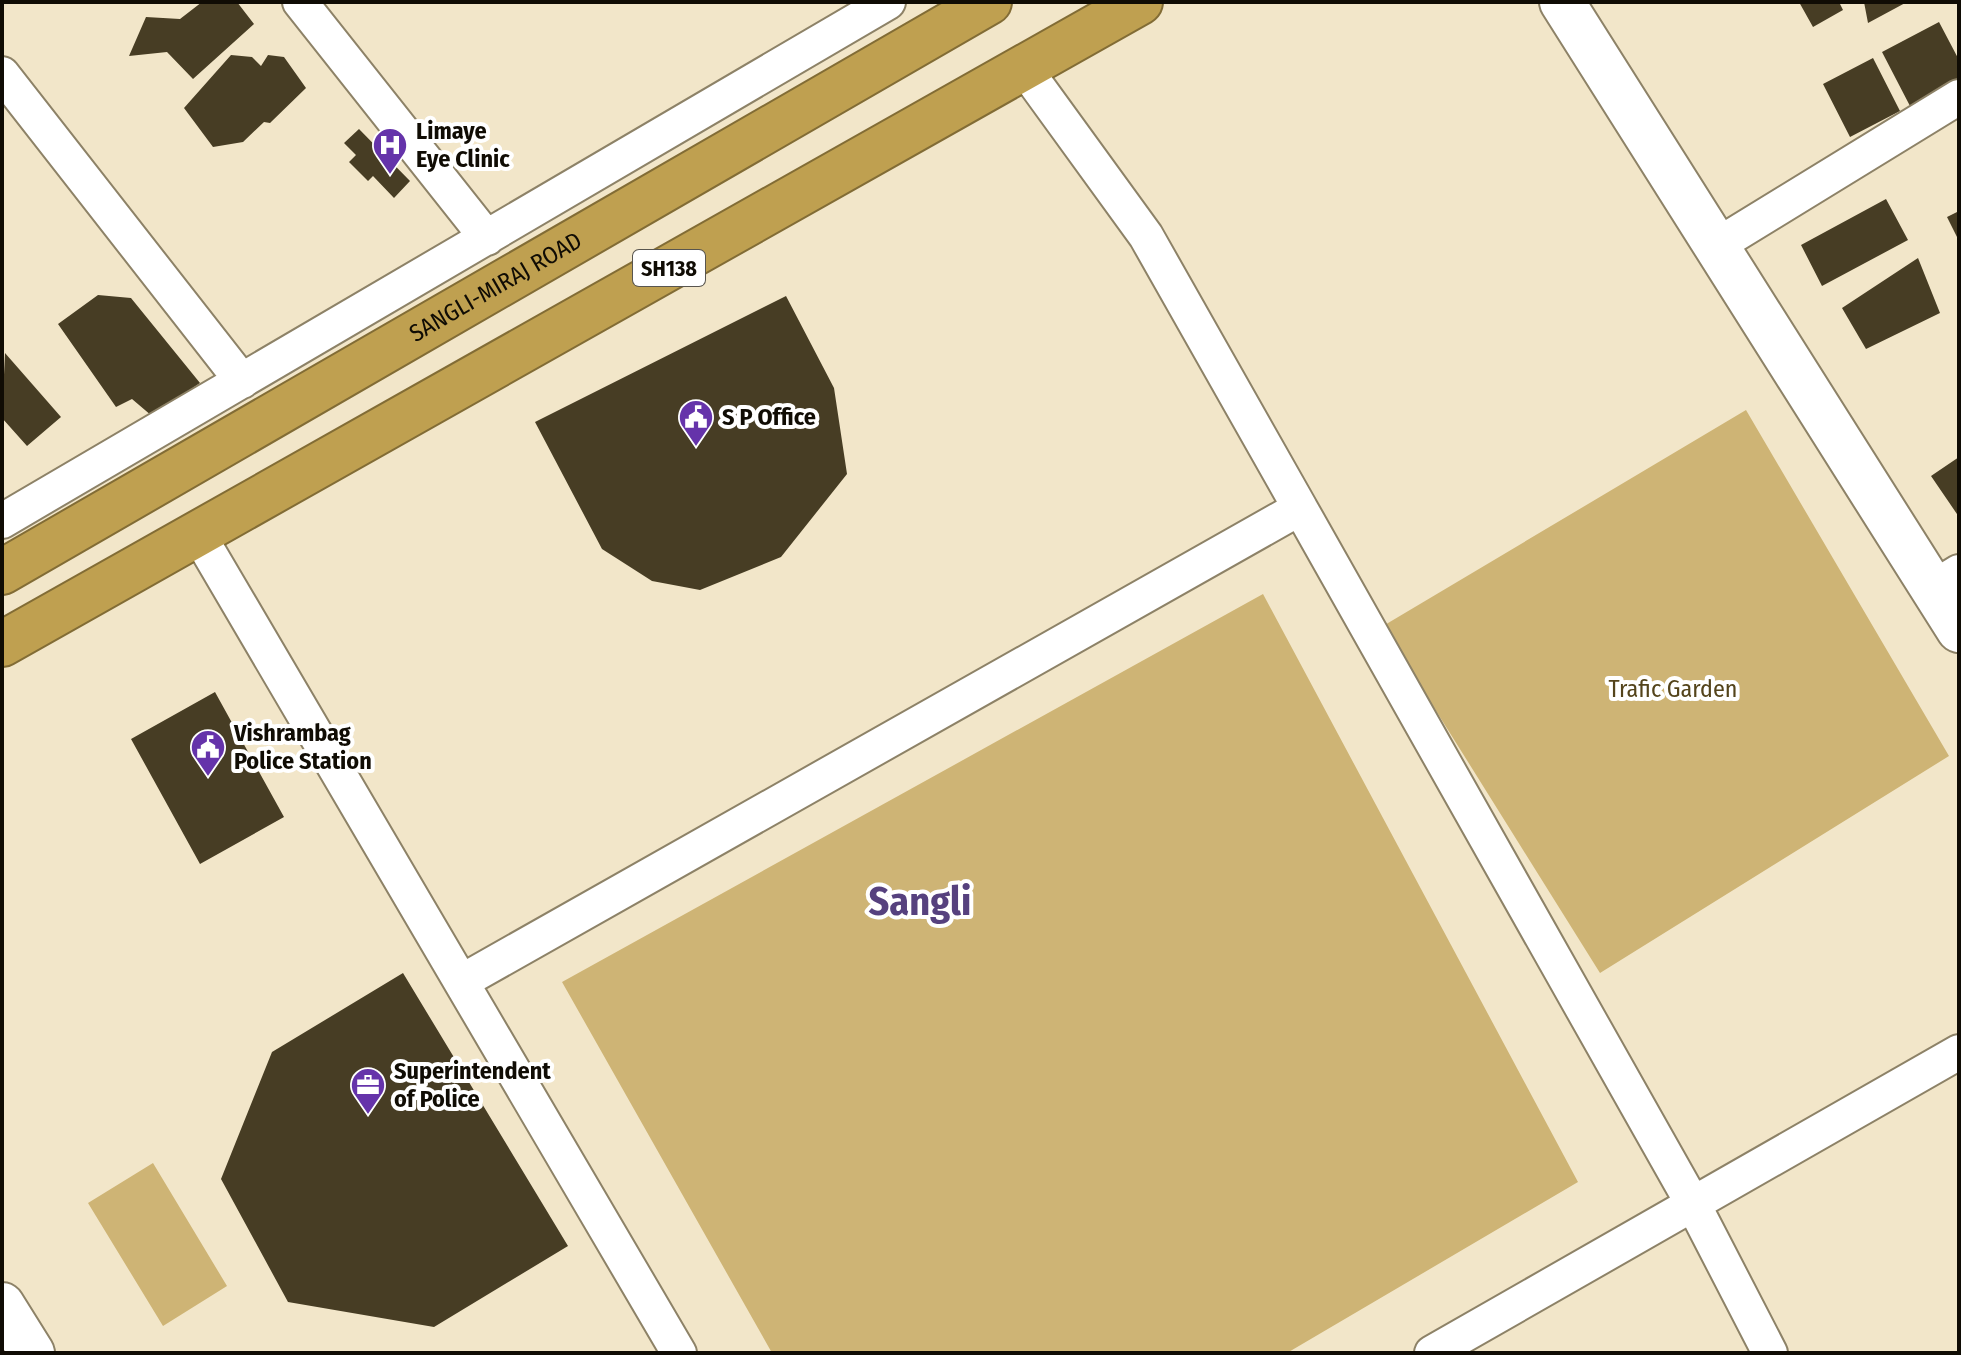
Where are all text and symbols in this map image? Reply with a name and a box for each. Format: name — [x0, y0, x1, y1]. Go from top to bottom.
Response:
place label: Limaye Eye Clinic — [416, 117, 510, 173]
hospital icon: Limaye Eye Clinic — [371, 126, 409, 176]
street label: SANGLI-MIRAJ ROAD — [405, 226, 587, 348]
road number: SH138 — [633, 250, 705, 286]
public building icon: S P Office — [677, 398, 715, 448]
place label: S P Office — [722, 403, 816, 431]
park label: Trafic Garden — [1609, 675, 1737, 703]
place label: Vishrambag Police Station — [233, 719, 372, 775]
public building icon: Vishrambag Police Station — [189, 728, 227, 778]
district label: Sangli — [869, 878, 971, 926]
place label: Superintendent of Police — [394, 1057, 551, 1113]
office icon: Superintendent of Police — [349, 1066, 387, 1116]

